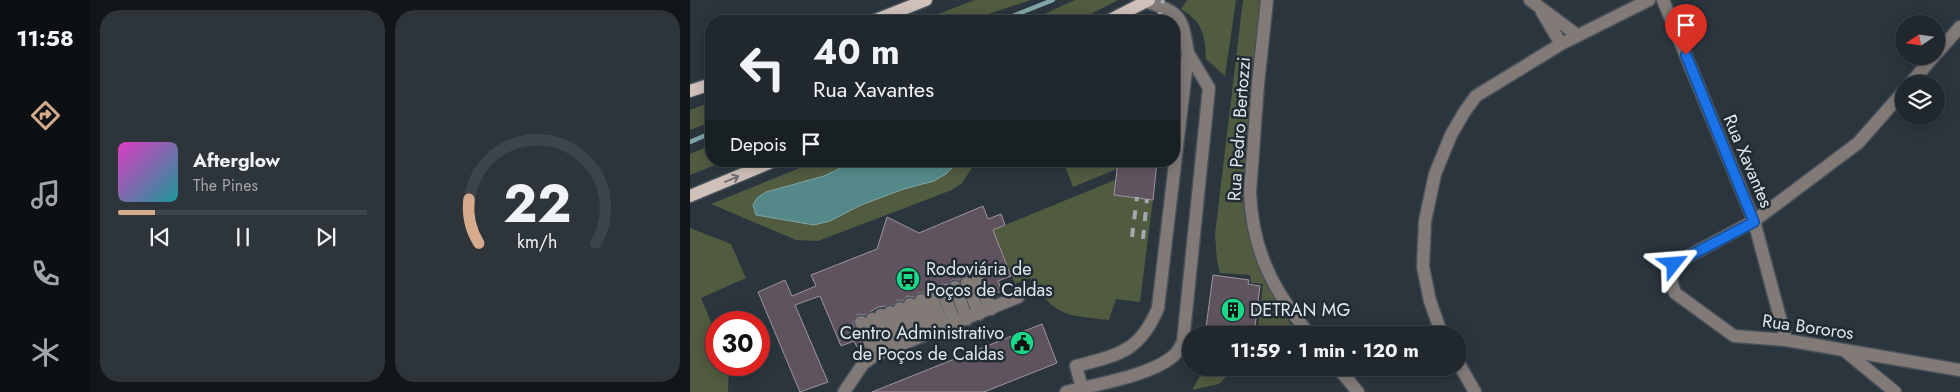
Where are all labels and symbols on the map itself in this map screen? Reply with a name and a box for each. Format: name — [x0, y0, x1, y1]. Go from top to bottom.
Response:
pin — [1665, 4, 1707, 55]
north arrow — [1895, 15, 1945, 65]
street label: Rua Pedro Bertozzi — [1221, 56, 1257, 202]
street label: Rua Xavantes — [1717, 110, 1779, 212]
one-way arrow — [724, 173, 739, 183]
position arrow — [1647, 237, 1699, 289]
place label: Rodoviária de Poços de Caldas — [926, 256, 1052, 303]
bus stop icon: Rodoviária de Poços de Caldas — [895, 266, 921, 292]
building icon: DETRAN MG — [1220, 297, 1246, 323]
place label: DETRAN MG — [1250, 297, 1350, 323]
street label: Rua Bororos — [1761, 308, 1855, 346]
speed limit sign: 30 — [705, 311, 770, 376]
place label: Centro Administrativo de Poços de Caldas — [840, 320, 1004, 367]
public building icon: Centro Administrativo de Poços de Caldas — [1009, 330, 1035, 356]

